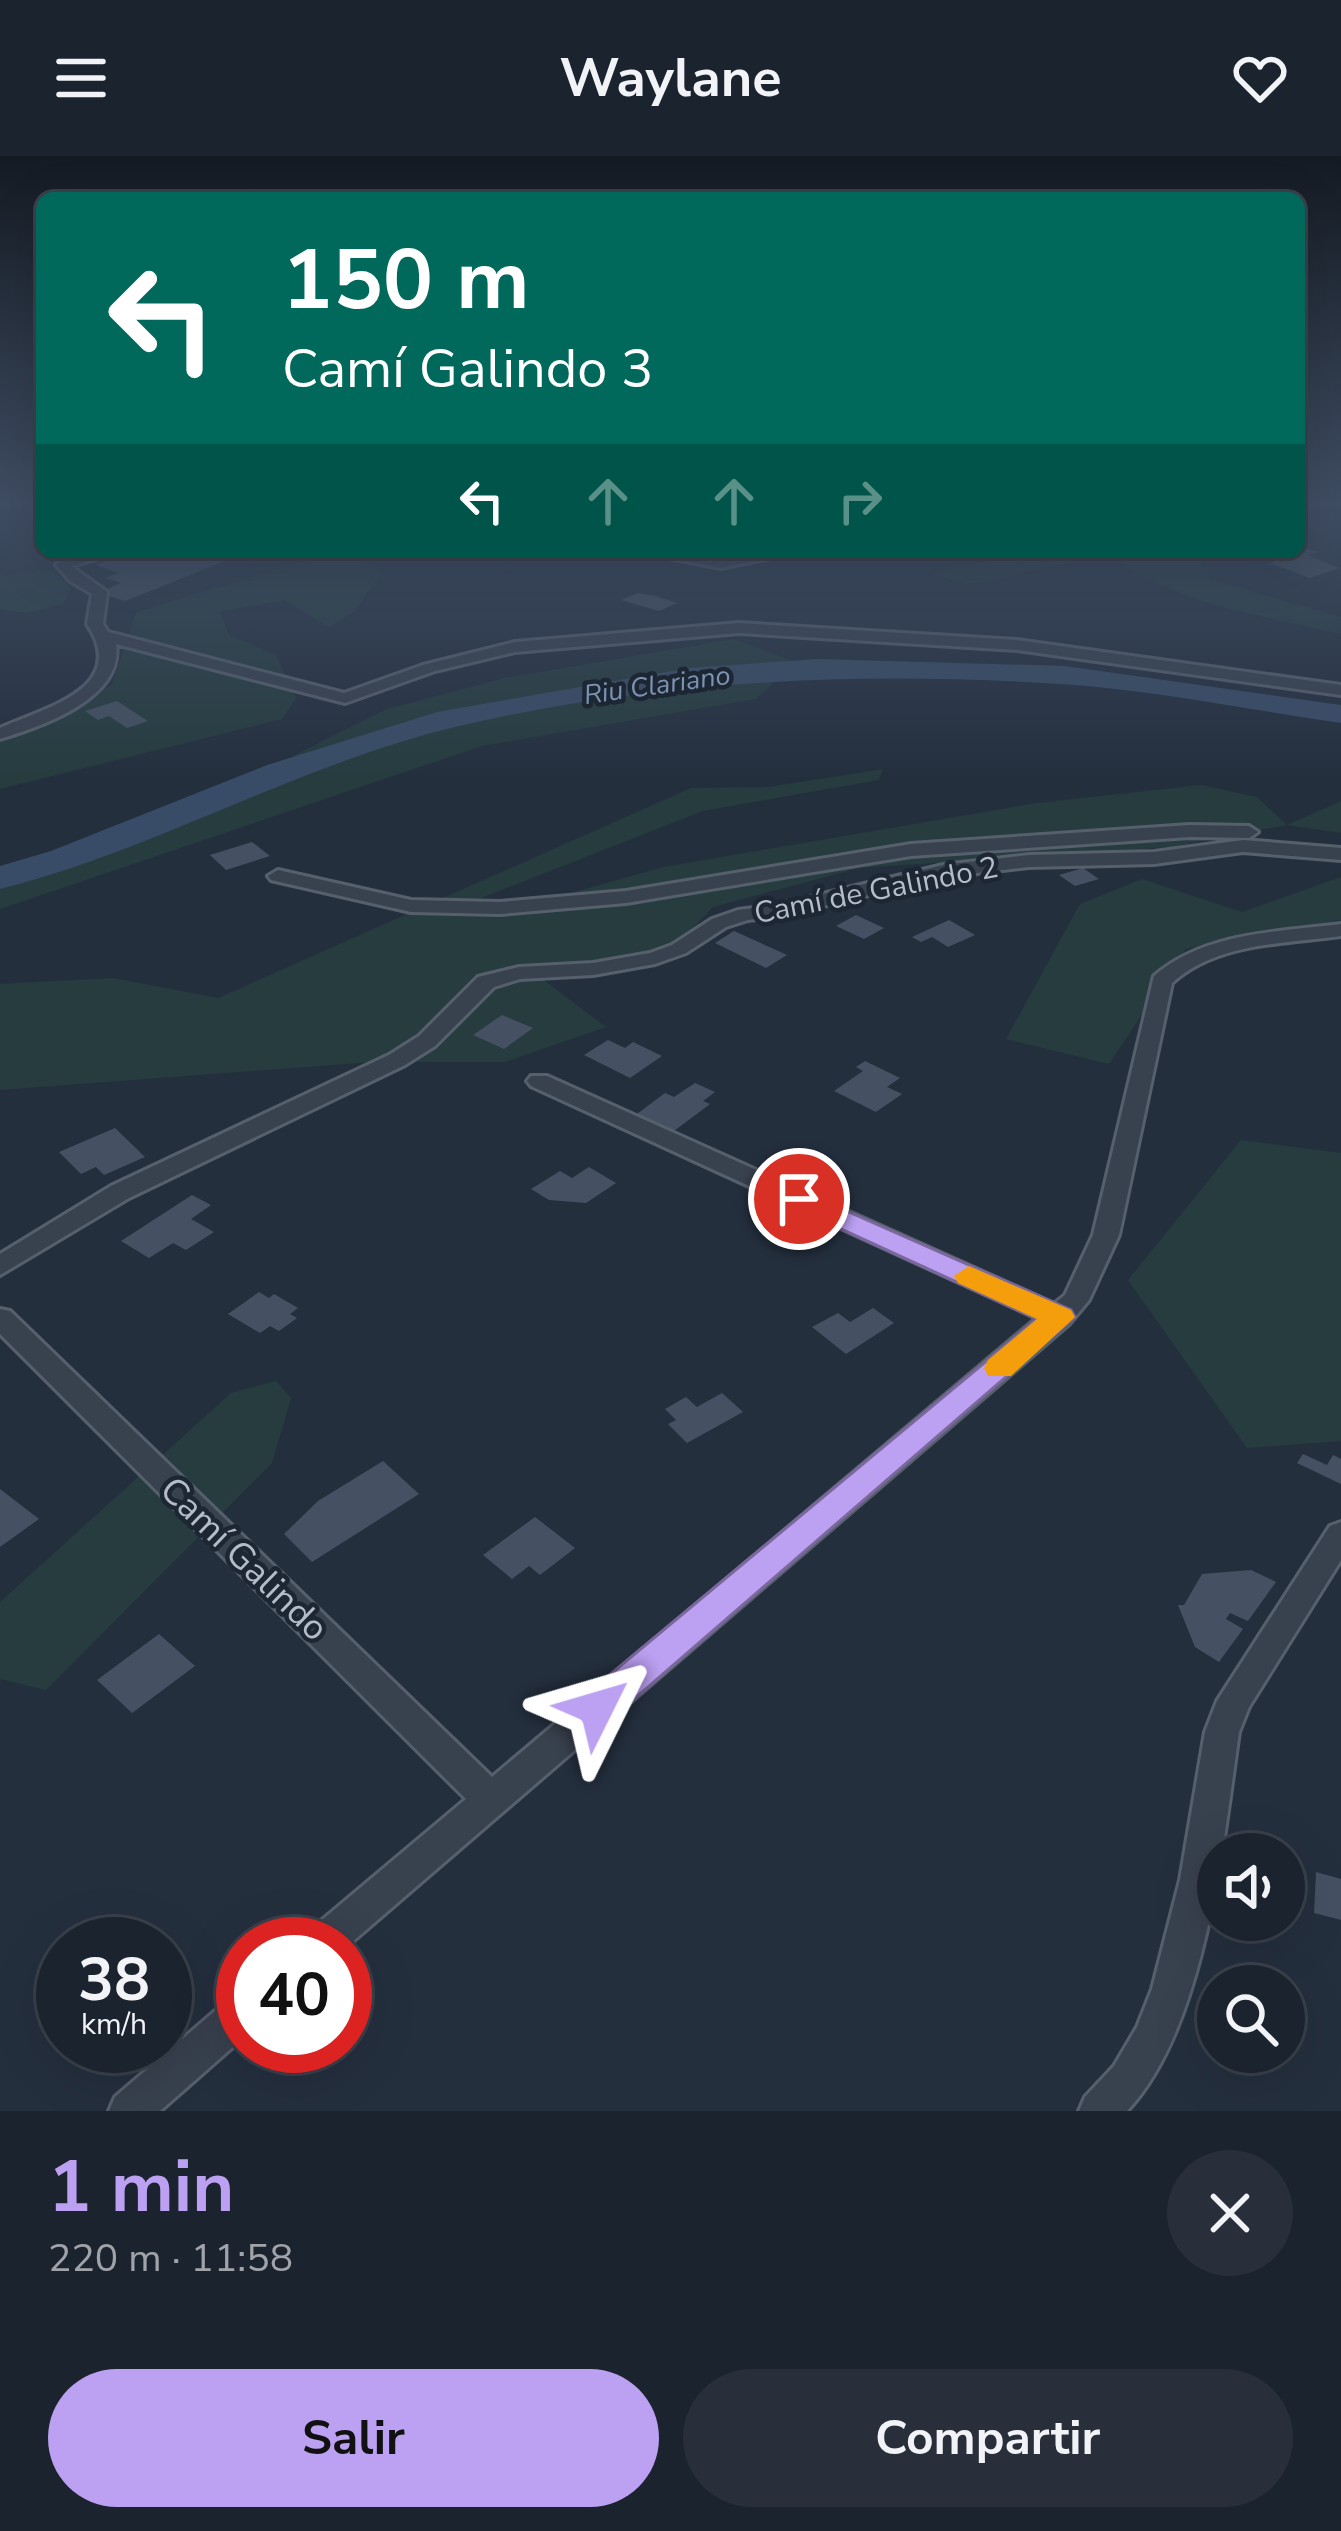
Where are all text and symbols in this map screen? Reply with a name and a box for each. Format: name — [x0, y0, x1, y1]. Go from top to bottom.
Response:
text: Waylane — [559, 41, 782, 115]
icon: menu — [48, 45, 114, 111]
icon: heart — [1227, 45, 1293, 111]
text: 150 m — [282, 223, 530, 338]
icon: left — [84, 240, 240, 396]
text: Camí Galindo 3 — [282, 332, 654, 406]
icon: left — [449, 468, 515, 534]
icon: ahead — [575, 468, 641, 534]
icon: ahead — [701, 468, 767, 534]
icon: right — [827, 468, 893, 534]
water label: Riu Clariano — [581, 657, 733, 714]
street label: Camí de Galindo 2 — [751, 847, 1002, 934]
pin — [748, 1148, 850, 1250]
icon: arrive — [766, 1166, 832, 1232]
street label: Camí Galindo — [149, 1466, 339, 1652]
position arrow — [534, 1645, 660, 1771]
map controls — [1197, 1833, 1305, 2073]
button: sound — [1197, 1833, 1305, 1941]
speed limit sign: 40 — [216, 1917, 372, 2073]
text: 38 — [78, 1939, 150, 2021]
button: search — [1197, 1965, 1305, 2073]
text: km/h — [81, 2004, 147, 2045]
text: 1 min — [48, 2138, 234, 2236]
button: close — [1167, 2150, 1293, 2276]
text: 220 m · 11:58 — [48, 2232, 293, 2285]
button: Salir — [48, 2369, 659, 2507]
button: Compartir — [683, 2369, 1293, 2507]

